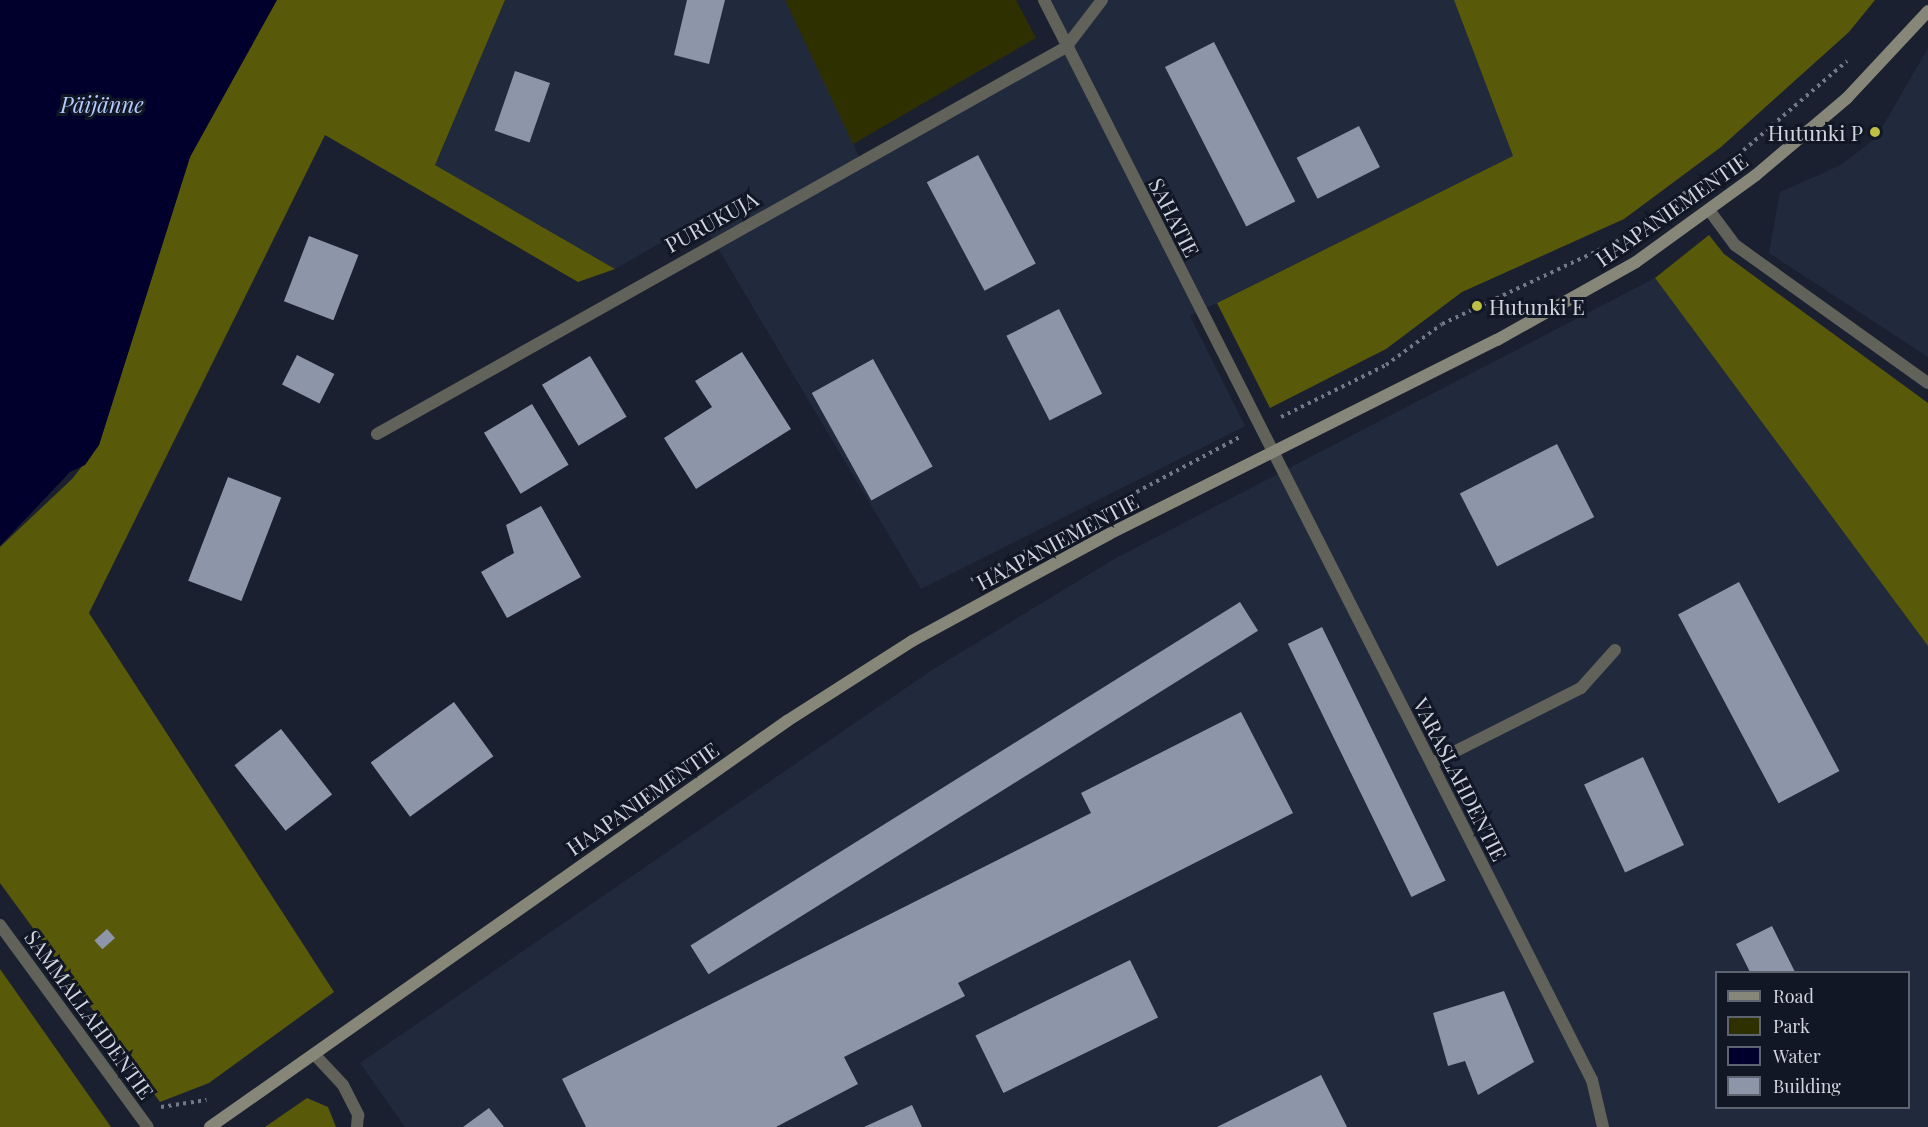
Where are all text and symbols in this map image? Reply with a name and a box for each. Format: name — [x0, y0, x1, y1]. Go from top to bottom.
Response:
water label: Päijänne — [60, 92, 144, 118]
place label: Hutunki P — [1768, 119, 1863, 145]
marker: Hutunki P — [1868, 125, 1882, 139]
street label: HAAPANIEMENTIE — [1590, 147, 1752, 271]
street label: SAHATIE — [1144, 173, 1206, 261]
street label: PURUKUJA — [660, 185, 762, 257]
place label: Hutunki E — [1489, 293, 1585, 319]
marker: Hutunki E — [1470, 299, 1484, 313]
street label: HAAPANIEMENTIE — [972, 488, 1142, 594]
street label: VARASLAHDENTIE — [1409, 693, 1513, 865]
street label: HAAPANIEMENTIE — [561, 736, 723, 860]
street label: SAMMALLAHDENTIE — [20, 925, 160, 1103]
legend — [1715, 971, 1910, 1109]
text: Road — [1773, 984, 1814, 1008]
text: Park — [1773, 1014, 1810, 1038]
text: Water — [1773, 1044, 1821, 1068]
text: Building — [1773, 1074, 1841, 1098]

